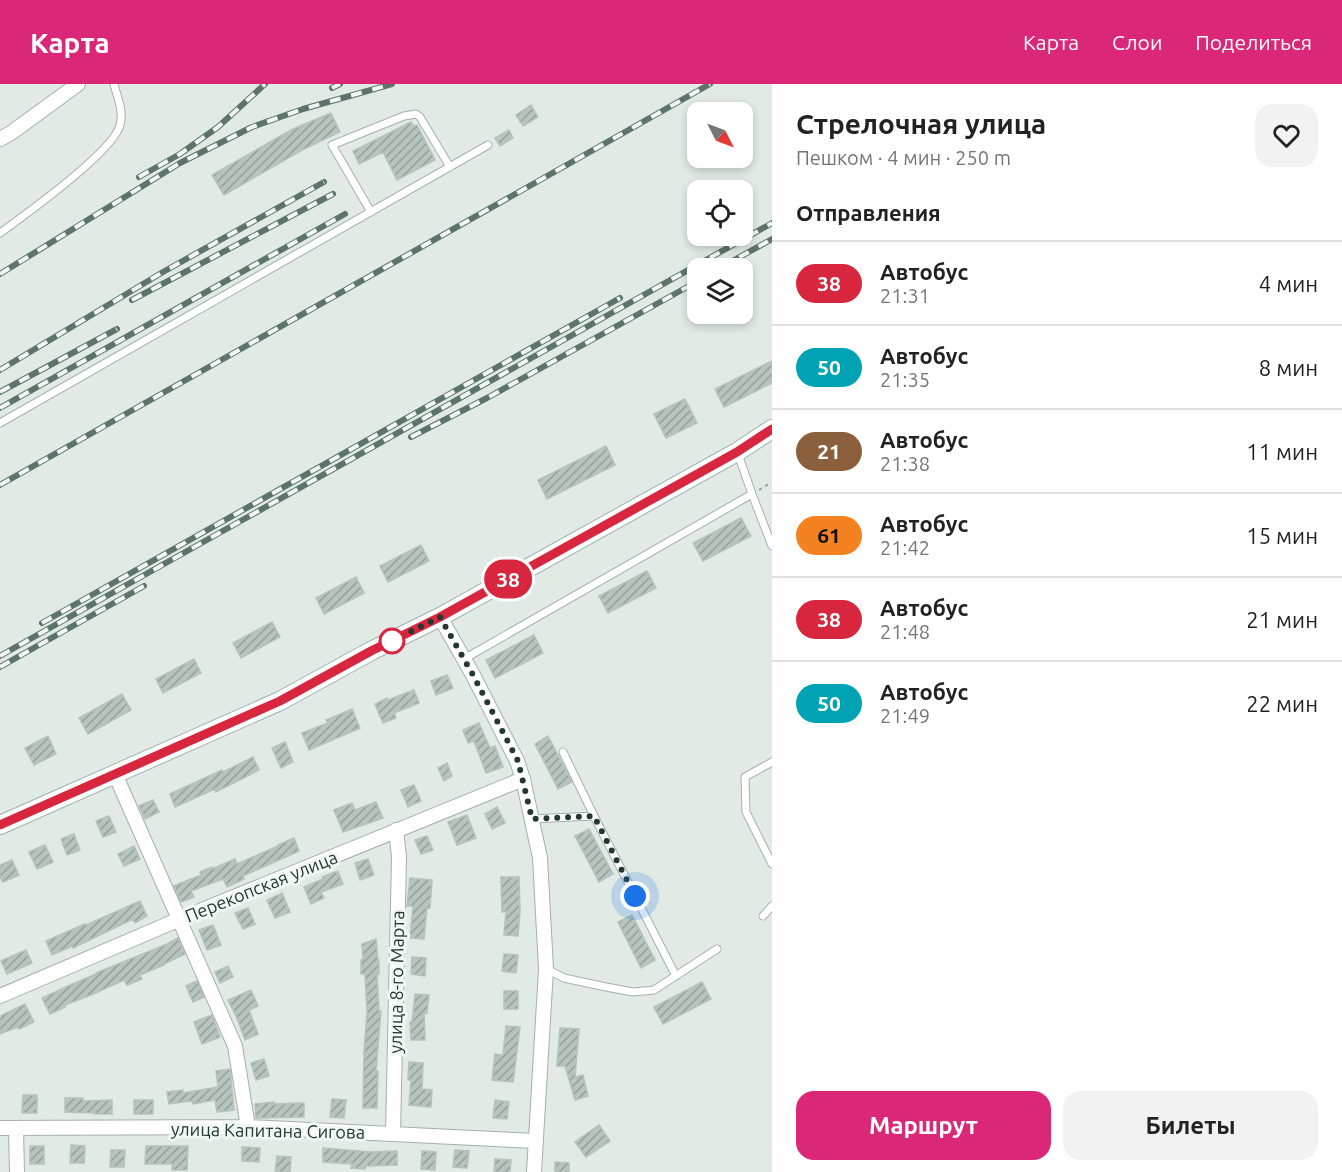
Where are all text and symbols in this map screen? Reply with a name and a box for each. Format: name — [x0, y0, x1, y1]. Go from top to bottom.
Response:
text: Карта — [30, 27, 110, 58]
text: Карта — [1023, 30, 1079, 54]
text: Слои — [1112, 30, 1162, 54]
text: Поделиться — [1195, 30, 1312, 54]
north arrow — [687, 102, 753, 168]
map controls — [687, 102, 753, 324]
button: heart — [1255, 104, 1318, 167]
text: Стрелочная улица — [796, 108, 1046, 139]
text: Пешком · 4 мин · 250 m — [796, 146, 1011, 169]
button: locate — [687, 180, 753, 246]
text: Отправления — [796, 200, 941, 225]
button: layers — [687, 258, 753, 324]
text: Автобус — [880, 259, 968, 284]
text: 38 — [817, 271, 841, 295]
text: 4 мин — [1259, 271, 1318, 296]
text: 21:31 — [880, 284, 930, 307]
text: Автобус — [880, 343, 968, 368]
text: 50 — [817, 355, 841, 379]
text: 8 мин — [1259, 355, 1318, 380]
text: 21:35 — [880, 368, 930, 391]
text: Автобус — [880, 427, 968, 452]
text: 21 — [817, 439, 841, 463]
text: 11 мин — [1246, 439, 1318, 464]
text: 21:38 — [880, 452, 930, 475]
text: Автобус — [880, 511, 968, 536]
text: 61 — [817, 523, 841, 547]
text: 15 мин — [1246, 523, 1318, 548]
text: 21:42 — [880, 536, 930, 559]
line badge: 38 — [481, 560, 535, 598]
text: 38 — [496, 567, 520, 591]
text: Автобус — [880, 595, 968, 620]
text: 38 — [817, 607, 841, 631]
text: 21 мин — [1246, 607, 1318, 632]
text: 21:48 — [880, 620, 930, 643]
unlabelled marker — [379, 628, 405, 654]
text: Автобус — [880, 679, 968, 704]
text: 50 — [817, 691, 841, 715]
text: 22 мин — [1246, 691, 1318, 716]
text: 21:49 — [880, 704, 930, 727]
street label: Перекопская улица — [182, 846, 340, 926]
your location — [620, 881, 650, 911]
street label: улица 8-го Марта — [385, 910, 407, 1054]
button: Маршрут — [796, 1091, 1051, 1160]
button: Билеты — [1063, 1091, 1318, 1160]
street label: улица Капитана Сигова — [171, 1118, 365, 1142]

